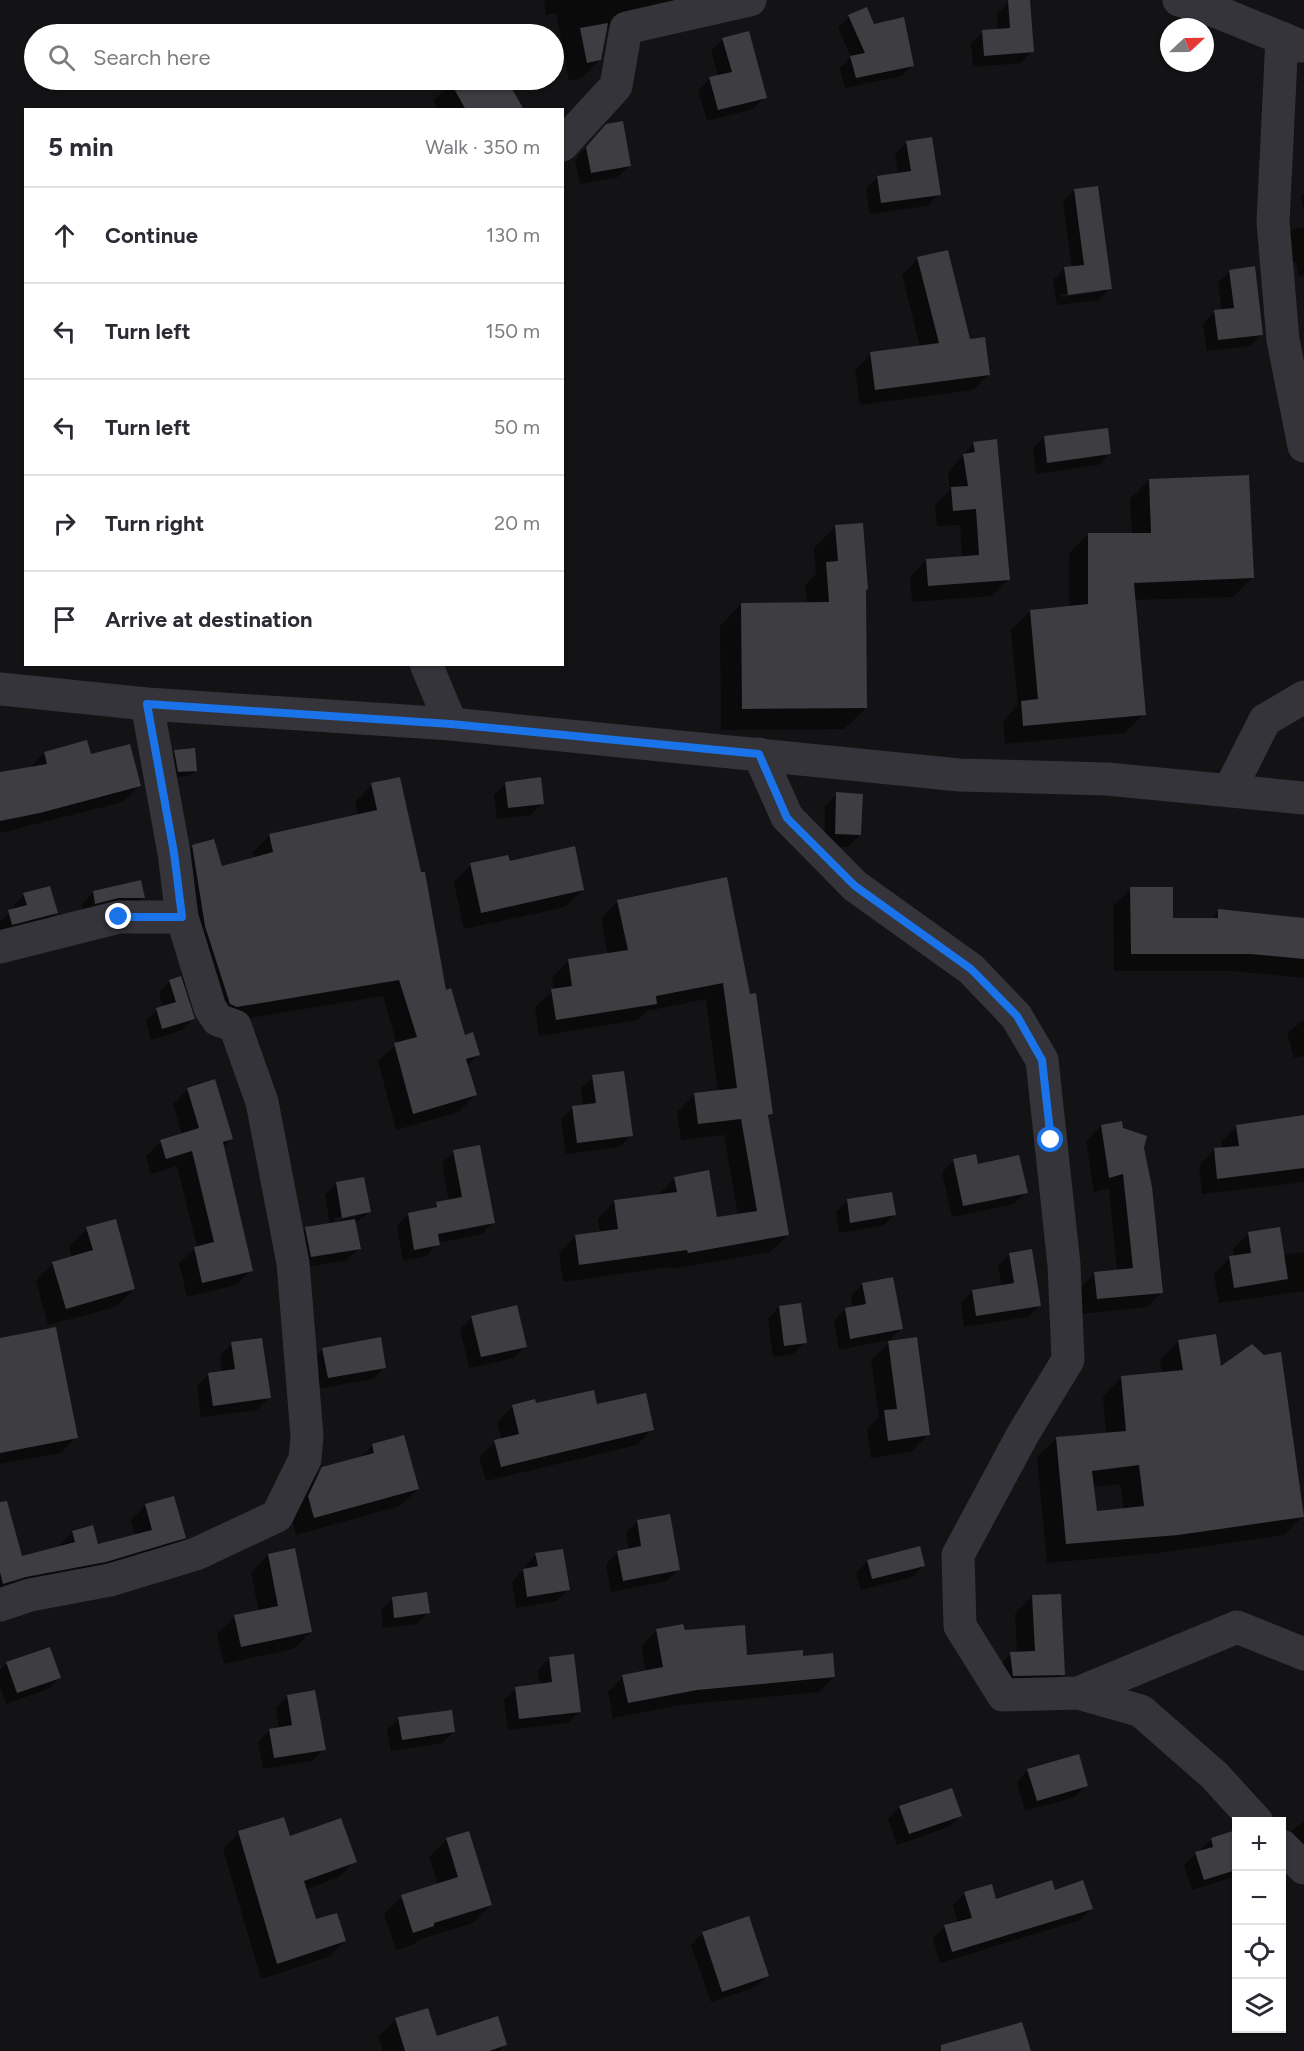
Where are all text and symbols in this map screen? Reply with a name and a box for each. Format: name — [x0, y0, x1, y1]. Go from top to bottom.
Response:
north arrow — [1160, 18, 1214, 72]
search box — [24, 24, 564, 90]
icon: search — [45, 41, 78, 74]
text: Search here — [93, 44, 211, 71]
text: 5 min — [48, 131, 114, 163]
text: Walk · 350 m — [425, 135, 540, 159]
icon: ahead — [48, 219, 81, 252]
text: Continue — [105, 222, 198, 249]
text: 130 m — [486, 223, 540, 247]
icon: left — [48, 315, 81, 348]
text: Turn left — [105, 318, 191, 345]
text: 150 m — [485, 319, 540, 343]
icon: left — [48, 411, 81, 444]
text: Turn left — [105, 414, 191, 441]
text: 50 m — [494, 415, 540, 439]
icon: right — [48, 507, 81, 540]
text: Turn right — [105, 510, 204, 537]
text: 20 m — [494, 511, 540, 535]
icon: arrive — [48, 603, 81, 636]
text: Arrive at destination — [105, 606, 313, 633]
route end — [105, 903, 131, 929]
route start — [1037, 1126, 1063, 1152]
map controls — [1232, 1817, 1286, 2033]
button: + — [1232, 1817, 1286, 1871]
button: − — [1232, 1871, 1286, 1925]
button: locate — [1232, 1925, 1286, 1979]
button: layers — [1232, 1979, 1286, 2033]

